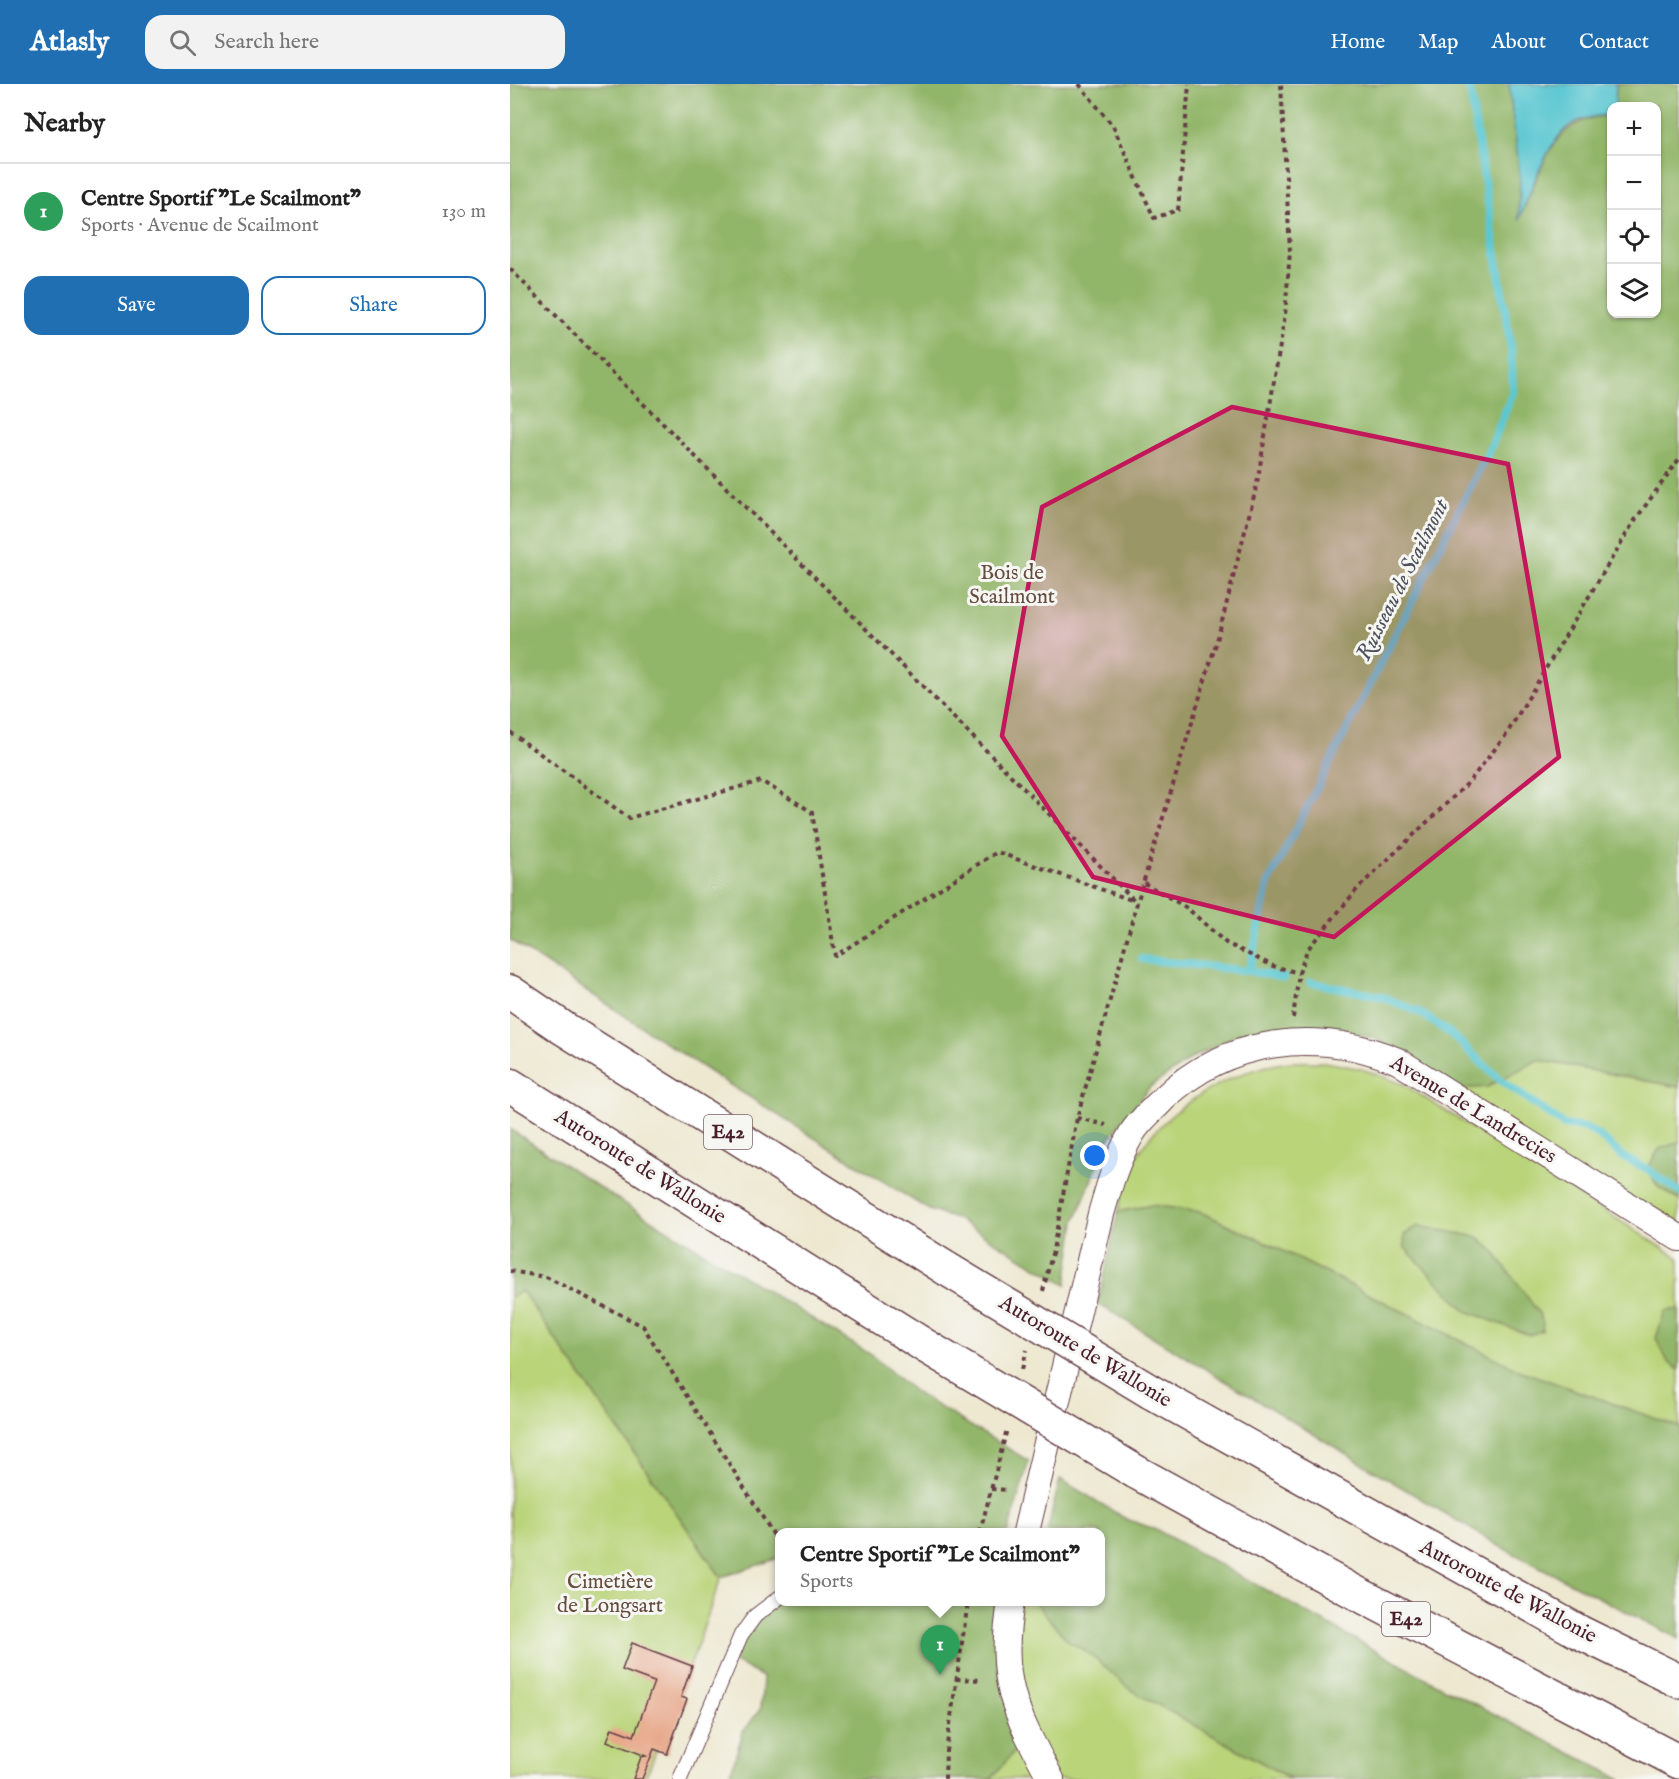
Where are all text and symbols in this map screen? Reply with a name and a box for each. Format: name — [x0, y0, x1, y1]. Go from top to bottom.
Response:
search box — [145, 15, 565, 69]
text: Atlasly — [30, 25, 109, 60]
icon: search — [166, 26, 199, 59]
text: Search here — [214, 28, 319, 56]
text: Home — [1330, 29, 1385, 56]
text: Map — [1418, 29, 1458, 56]
text: About — [1491, 29, 1546, 56]
text: Contact — [1579, 29, 1649, 56]
map controls — [1607, 102, 1661, 318]
button: + — [1607, 102, 1661, 156]
text: Nearby — [24, 107, 105, 140]
button: − — [1607, 156, 1661, 210]
text: Centre Sportif "Le Scailmont" — [81, 185, 361, 213]
text: 1 — [40, 199, 47, 224]
text: 130 m — [441, 199, 486, 224]
button: locate — [1607, 210, 1661, 264]
text: Sports · Avenue de Scailmont — [81, 213, 319, 238]
button: layers — [1607, 264, 1661, 318]
button: Save — [24, 276, 249, 335]
button: Share — [261, 276, 486, 335]
water label: Ruisseau de Scailmont — [1350, 494, 1456, 665]
park label: Bois de Scailmont — [969, 560, 1055, 611]
street label: Avenue de Landrecies — [1384, 1049, 1561, 1170]
street label: Autoroute de Wallonie — [548, 1103, 731, 1231]
road number: E42 — [704, 1115, 752, 1149]
your location — [1080, 1141, 1109, 1170]
street label: Autoroute de Wallonie — [993, 1289, 1177, 1414]
popup — [775, 1528, 1105, 1606]
street label: Autoroute de Wallonie — [1414, 1533, 1602, 1650]
text: Centre Sportif "Le Scailmont" — [800, 1541, 1080, 1569]
park label: Cimetière de Longsart — [557, 1569, 663, 1620]
text: Sports — [800, 1569, 853, 1594]
road number: E42 — [1382, 1602, 1430, 1636]
pin: 1 — [920, 1626, 960, 1675]

